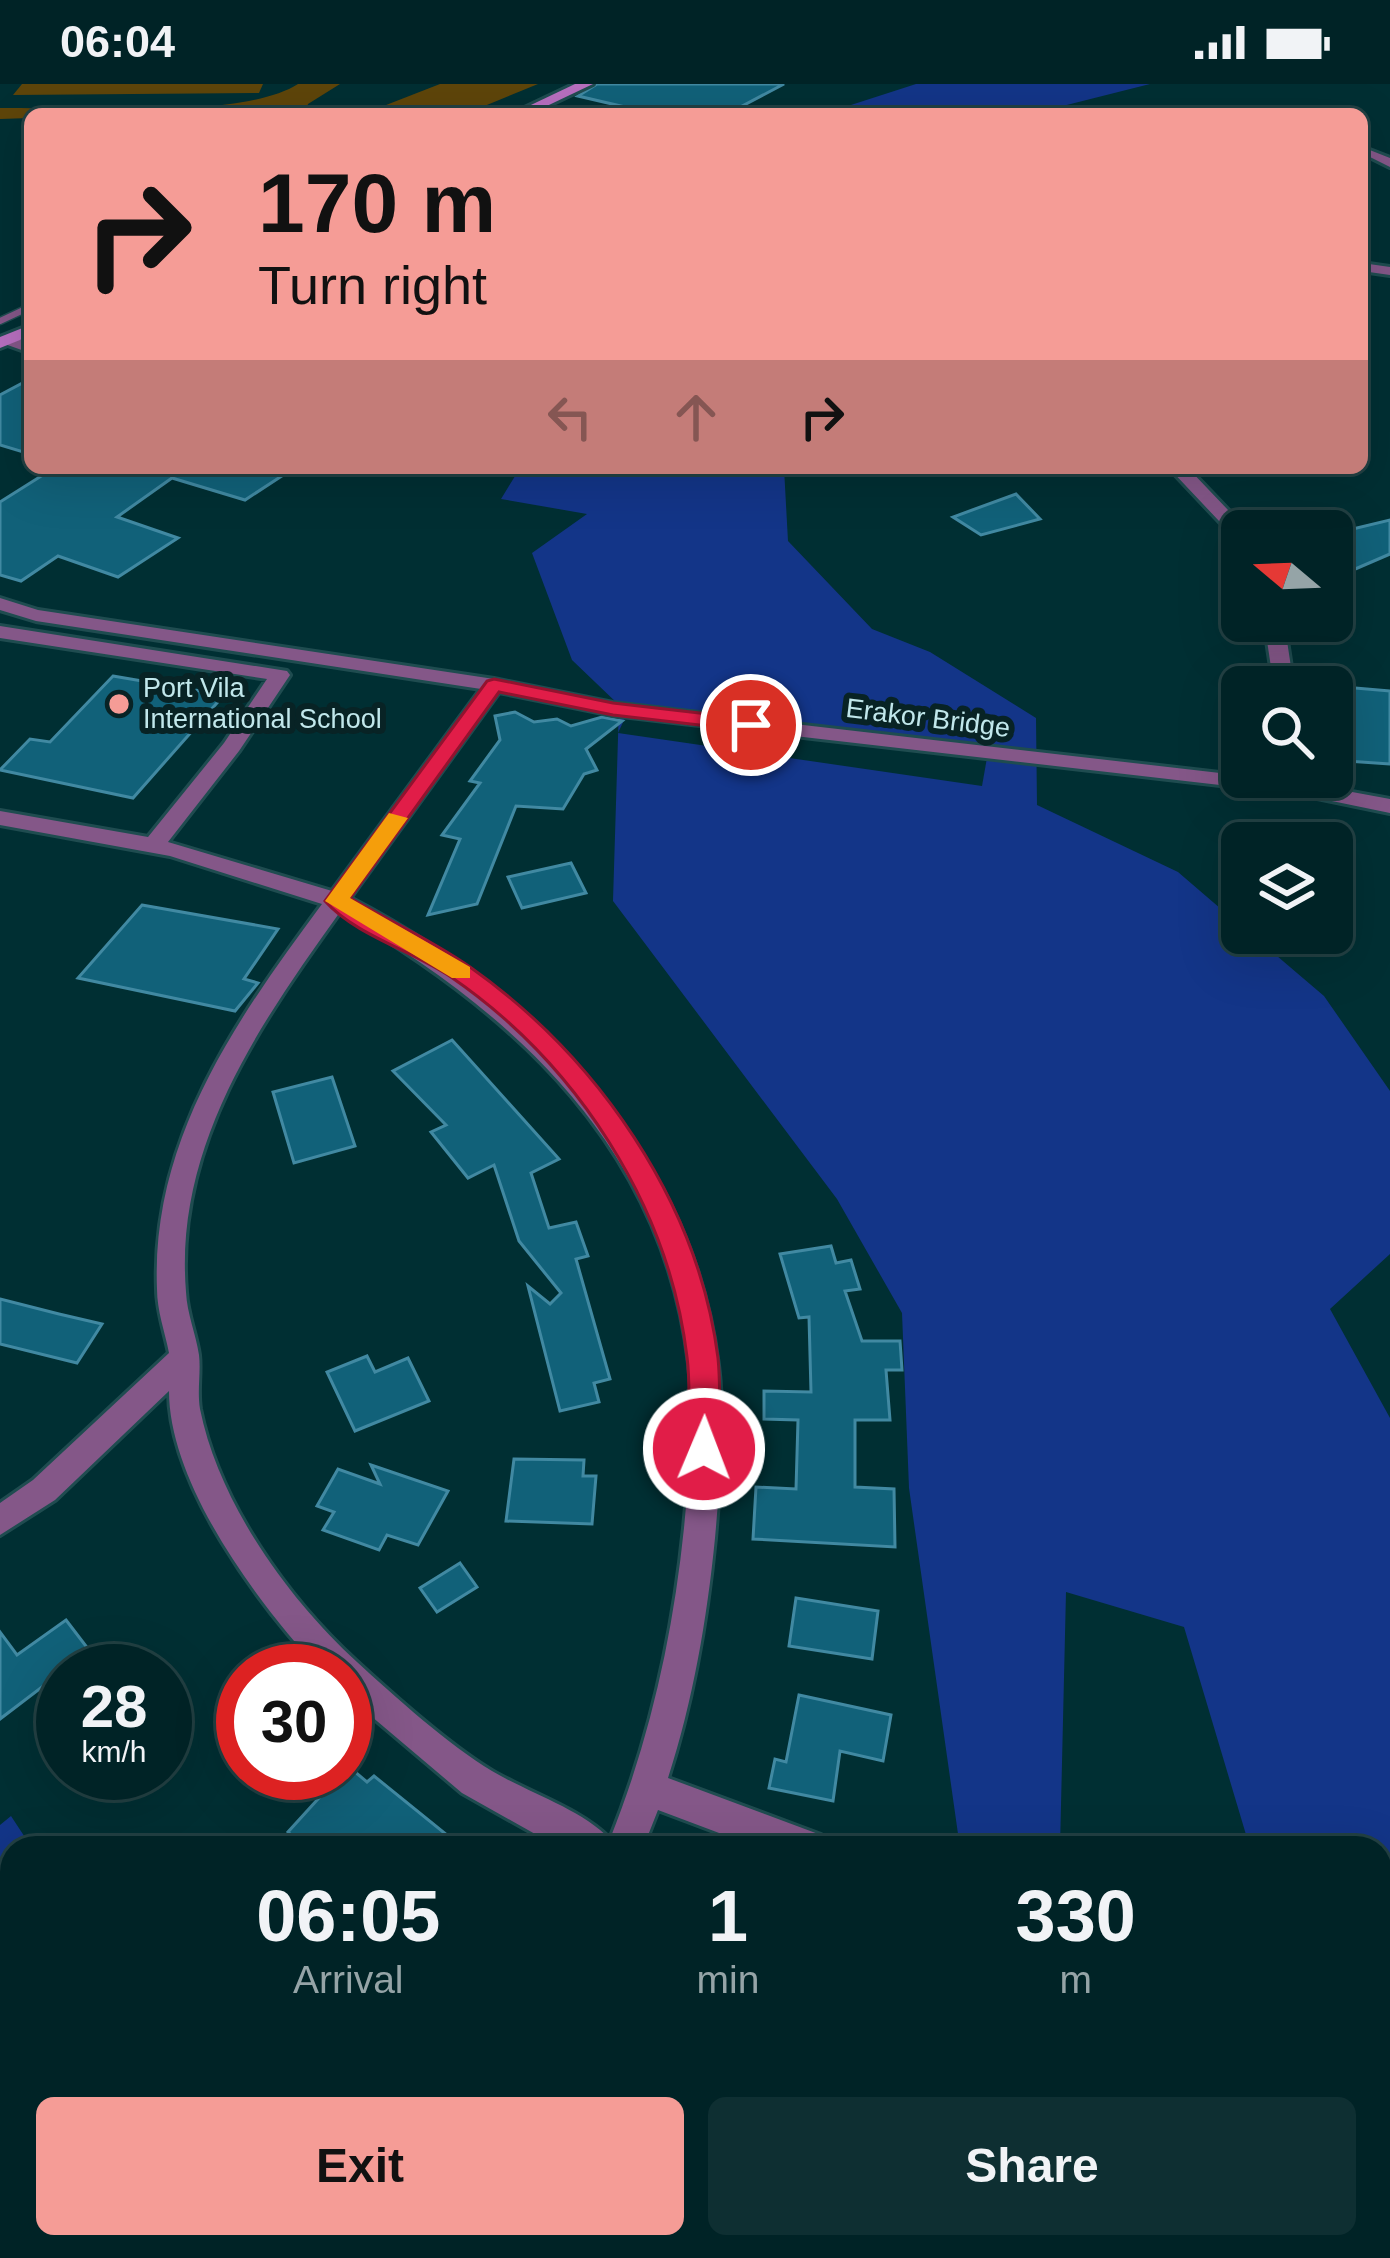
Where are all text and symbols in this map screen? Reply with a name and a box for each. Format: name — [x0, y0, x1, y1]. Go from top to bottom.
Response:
text: 06:04 — [60, 16, 175, 67]
icon: right — [60, 156, 216, 312]
text: 170 m — [258, 156, 496, 250]
text: Turn right — [258, 255, 487, 315]
icon: left — [537, 384, 603, 450]
icon: ahead — [663, 384, 729, 450]
icon: right — [789, 384, 855, 450]
north arrow — [1221, 510, 1353, 642]
map controls — [1221, 510, 1353, 954]
button: search — [1221, 666, 1353, 798]
place label: Port Vila International School — [143, 673, 382, 734]
pin — [700, 674, 802, 776]
marker: Port Vila International School — [106, 691, 132, 717]
icon: arrive — [718, 692, 784, 758]
street label: Erakor Bridge — [844, 693, 1012, 743]
button: layers — [1221, 822, 1353, 954]
position arrow — [641, 1386, 767, 1512]
speed limit sign: 30 — [216, 1644, 372, 1800]
text: 28 — [81, 1673, 147, 1740]
text: km/h — [81, 1735, 147, 1768]
text: 06:05 — [256, 1876, 440, 1956]
text: 1 — [708, 1876, 748, 1956]
text: 330 — [1016, 1876, 1136, 1956]
text: Arrival — [293, 1958, 404, 2001]
text: min — [697, 1958, 759, 2001]
text: m — [1059, 1958, 1092, 2001]
button: Exit — [36, 2097, 684, 2235]
button: Share — [708, 2097, 1356, 2235]

